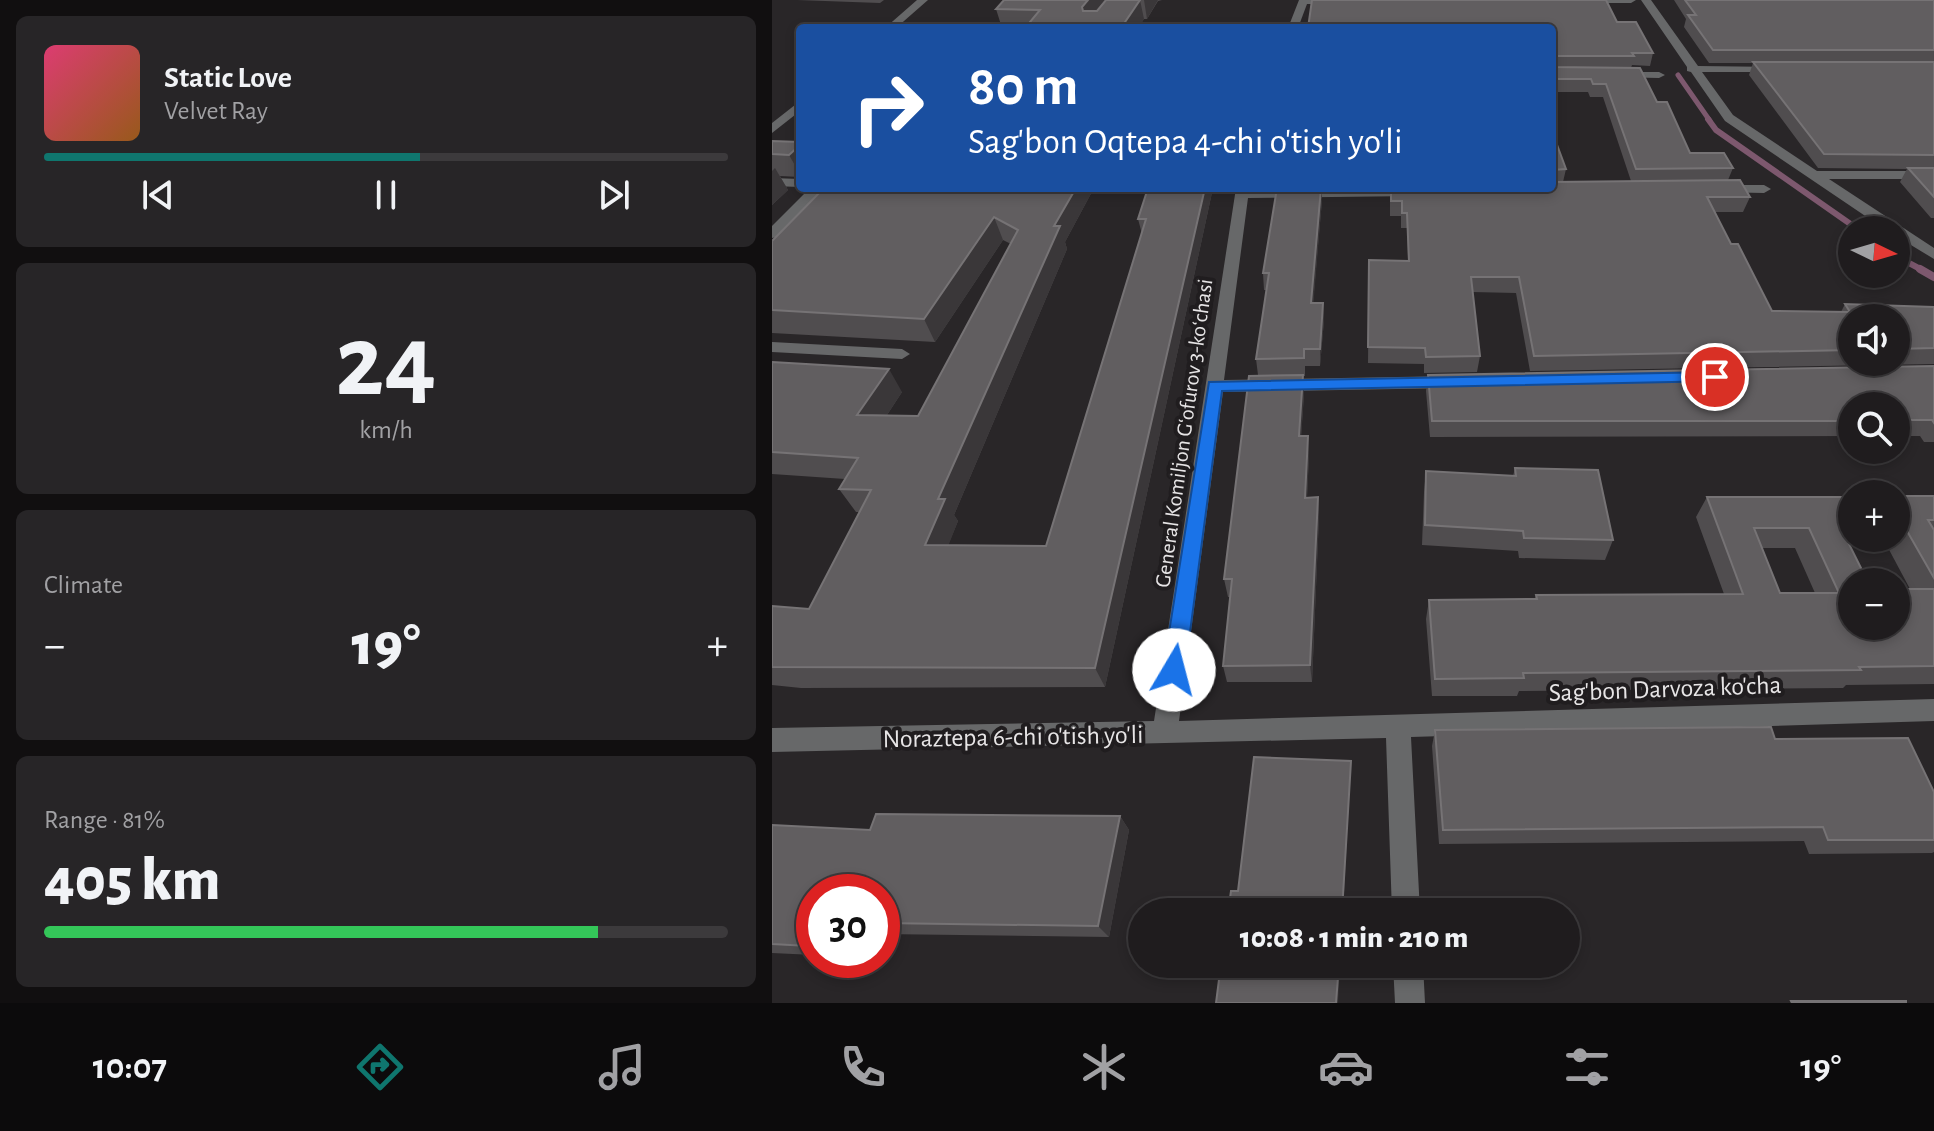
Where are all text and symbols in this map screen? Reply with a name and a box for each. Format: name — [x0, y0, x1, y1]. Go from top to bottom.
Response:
icon: right — [836, 56, 940, 160]
text: 80 m — [968, 59, 1078, 115]
text: Static Love — [164, 63, 292, 93]
text: Velvet Ray — [164, 98, 268, 124]
text: Sag'bon Oqtepa 4-chi o'tish yo'li — [968, 124, 1403, 160]
icon: previous — [136, 173, 180, 217]
icon: pause — [364, 173, 408, 217]
icon: next — [592, 173, 636, 217]
north arrow — [1838, 216, 1910, 288]
map controls — [1838, 216, 1910, 640]
street label: General Komiljon Gʻofurov 3-koʻchasi — [1151, 277, 1217, 589]
button: sound — [1838, 304, 1910, 376]
text: 24 — [335, 311, 437, 415]
pin — [1681, 343, 1749, 411]
icon: arrive — [1693, 355, 1737, 399]
button: search — [1838, 392, 1910, 464]
text: km/h — [359, 417, 413, 443]
button: + — [1838, 480, 1910, 552]
button: − — [1838, 568, 1910, 640]
text: Climate — [44, 572, 123, 598]
text: 19° — [352, 616, 420, 676]
text: − — [44, 624, 65, 668]
text: + — [707, 624, 728, 668]
position arrow — [1132, 628, 1216, 712]
street label: Sag'bon Darvoza ko'cha — [1548, 672, 1782, 706]
street label: Noraztepa 6-chi o'tish yo'li — [882, 722, 1144, 752]
text: Range · 81% — [44, 807, 165, 833]
text: 405 km — [44, 851, 220, 911]
speed limit sign: 30 — [796, 874, 900, 978]
text: 10:08 · 1 min · 210 m — [1240, 923, 1468, 953]
icon: directions — [352, 1039, 408, 1095]
icon: music — [594, 1039, 650, 1095]
icon: phone — [835, 1039, 891, 1095]
icon: climate — [1076, 1039, 1132, 1095]
icon: car — [1318, 1039, 1374, 1095]
icon: filters — [1559, 1039, 1615, 1095]
text: 10:07 — [93, 1049, 167, 1085]
text: 19° — [1800, 1049, 1841, 1085]

